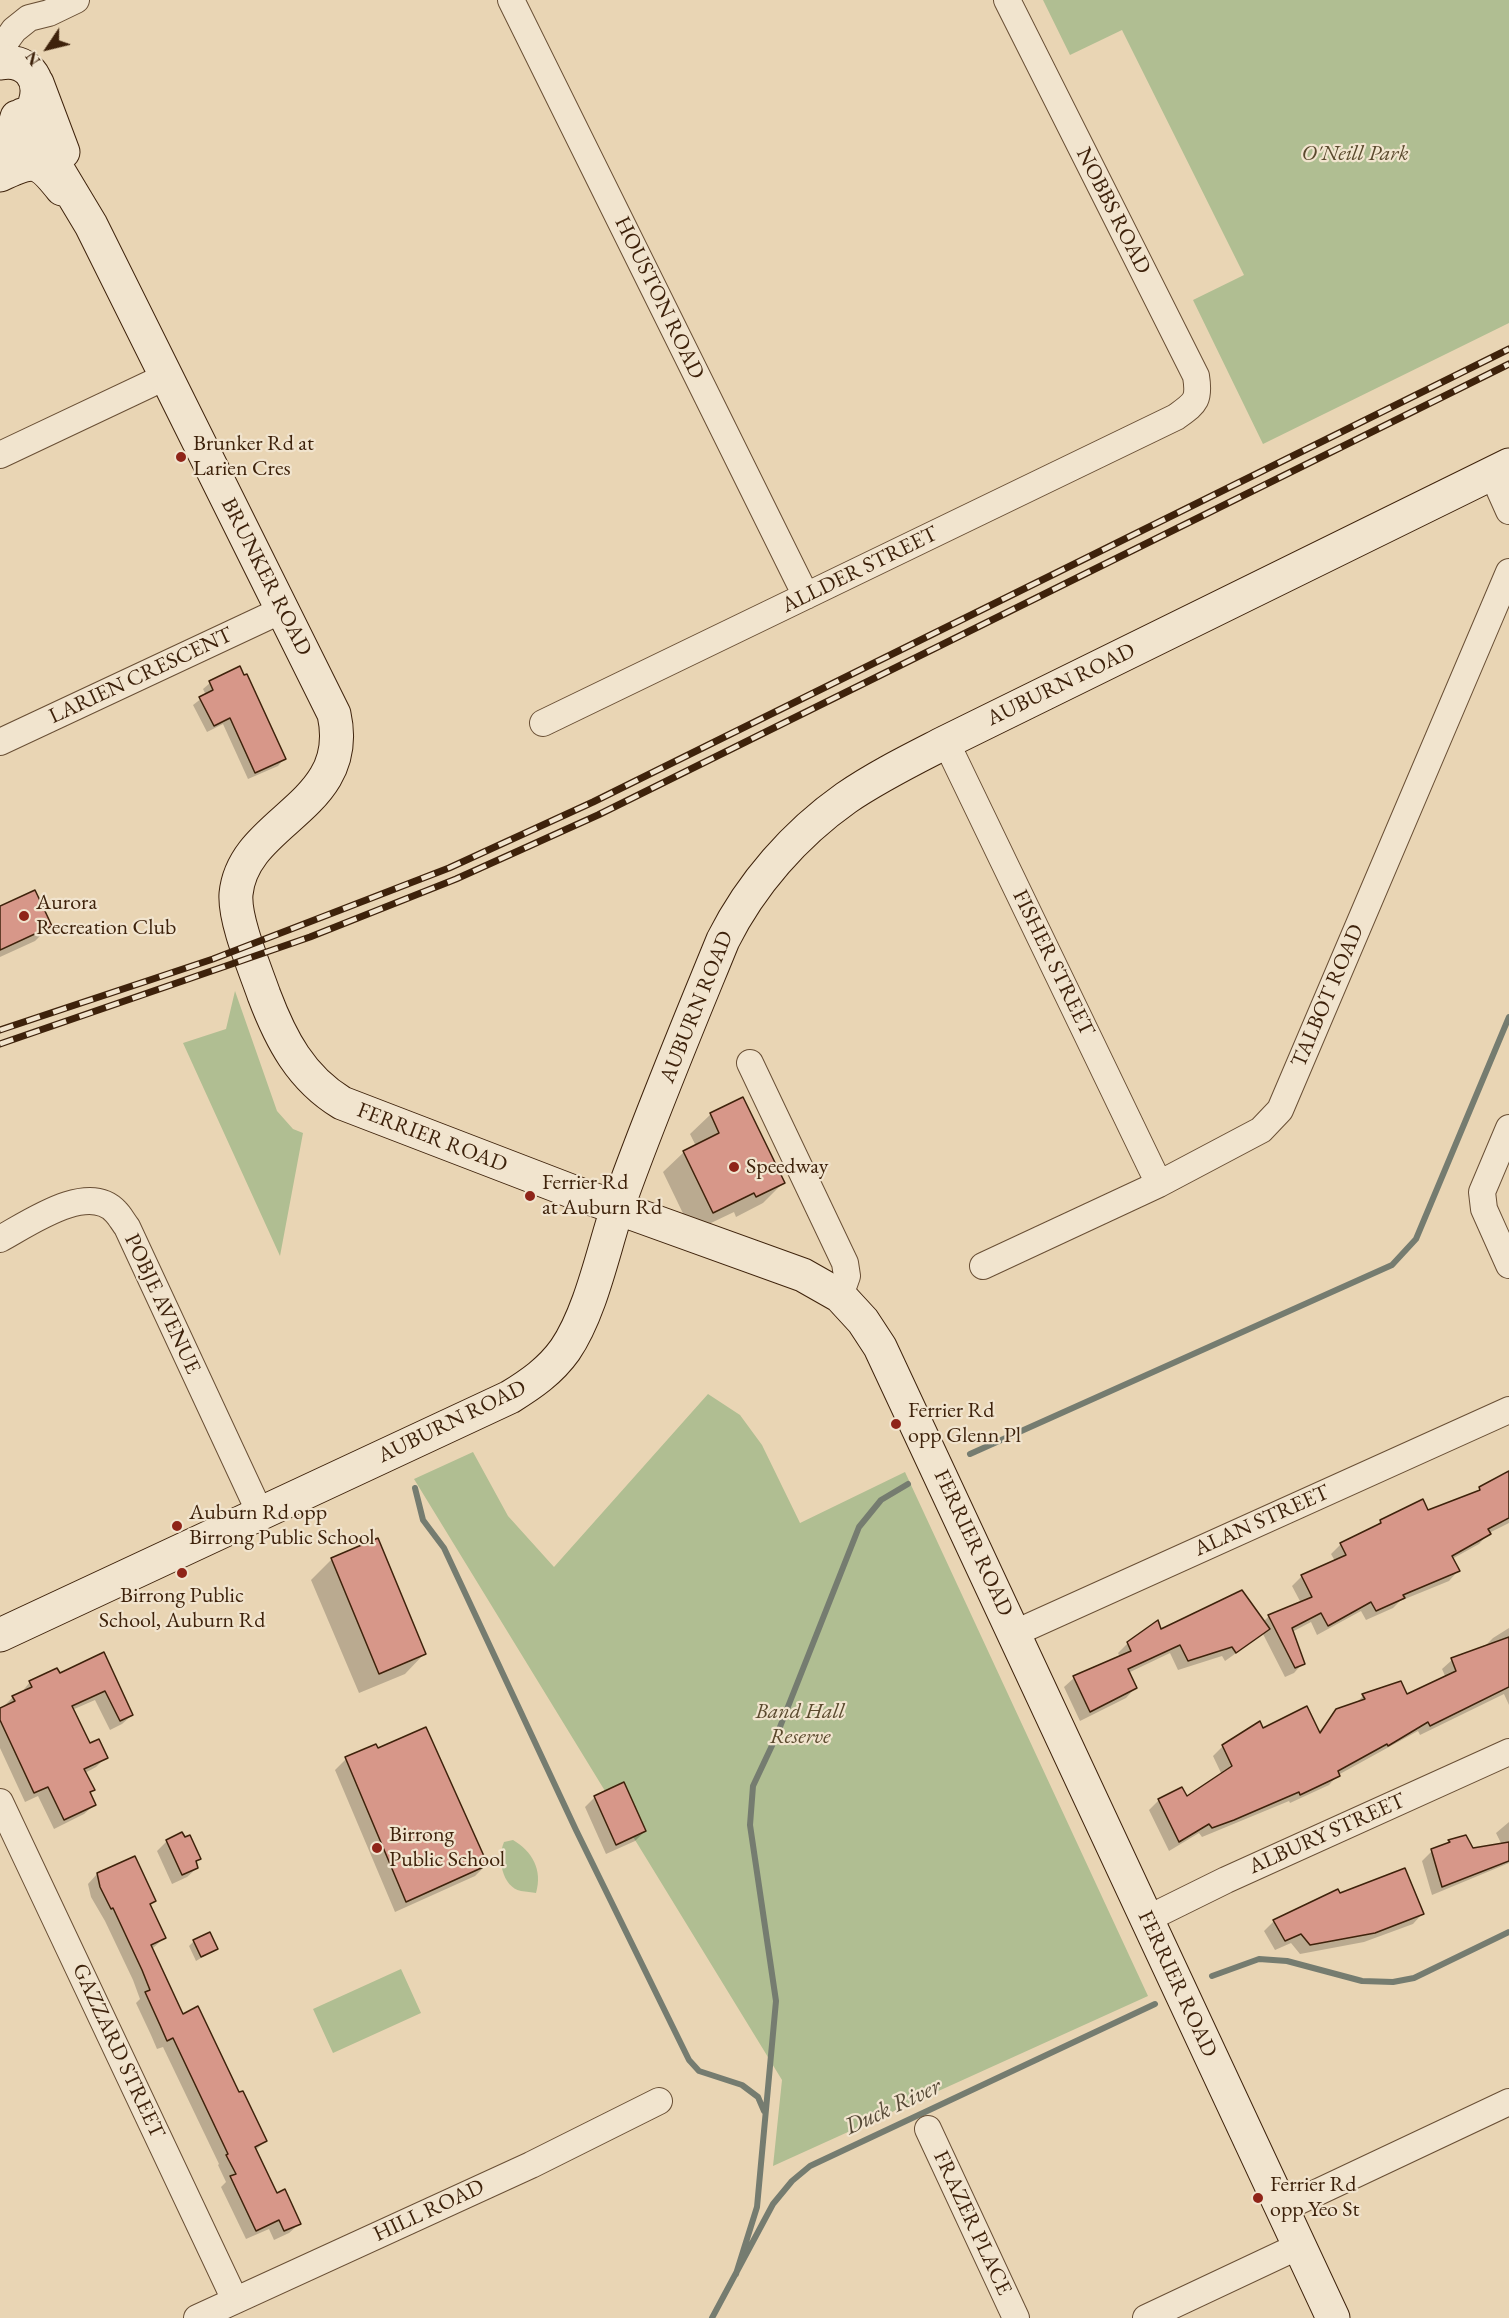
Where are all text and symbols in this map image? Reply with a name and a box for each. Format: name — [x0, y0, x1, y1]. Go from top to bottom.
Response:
north arrow — [18, 18, 78, 78]
text: N — [21, 47, 45, 70]
park label: O'Neill Park — [1302, 141, 1408, 167]
street label: NOBBS ROAD — [1070, 143, 1156, 279]
street label: HOUSTON ROAD — [608, 212, 710, 384]
place label: Brunker Rd at Larien Cres — [193, 431, 314, 482]
marker: Brunker Rd at Larien Cres — [174, 450, 188, 464]
street label: BRUNKER ROAD — [215, 494, 317, 660]
street label: ALLDER STREET — [778, 521, 942, 619]
street label: LARIEN CRESCENT — [45, 622, 237, 730]
street label: AUBURN ROAD — [983, 638, 1139, 732]
street label: FISHER STREET — [1006, 886, 1100, 1040]
place label: Aurora Recreation Club — [36, 890, 176, 942]
marker: Aurora Recreation Club — [17, 909, 31, 923]
street label: TALBOT ROAD — [1286, 920, 1370, 1072]
street label: AUBURN ROAD — [654, 927, 740, 1087]
street label: FERRIER ROAD — [353, 1097, 511, 1179]
place label: Speedway — [746, 1154, 828, 1180]
marker: Speedway — [727, 1160, 741, 1174]
place label: Ferrier Rd at Auburn Rd — [542, 1170, 662, 1222]
marker: Ferrier Rd at Auburn Rd — [523, 1189, 537, 1203]
street label: POBJE AVENUE — [118, 1230, 206, 1378]
street label: AUBURN ROAD — [374, 1375, 530, 1469]
place label: Ferrier Rd opp Glenn Pl — [908, 1398, 1021, 1450]
marker: Ferrier Rd opp Glenn Pl — [889, 1417, 903, 1431]
street label: FERRIER ROAD — [928, 1466, 1018, 1620]
street label: ALAN STREET — [1190, 1479, 1334, 1563]
place label: Auburn Rd opp Birrong Public School — [189, 1500, 374, 1552]
marker: Auburn Rd opp Birrong Public School — [170, 1519, 184, 1533]
marker: Birrong Public School, Auburn Rd — [175, 1566, 189, 1580]
place label: Birrong Public School, Auburn Rd — [99, 1583, 265, 1634]
park label: Band Hall Reserve — [755, 1699, 845, 1750]
street label: ALBURY STREET — [1245, 1788, 1409, 1880]
place label: Birrong Public School — [389, 1822, 505, 1874]
marker: Birrong Public School — [370, 1841, 384, 1855]
street label: FERRIER ROAD — [1132, 1907, 1222, 2061]
street label: GAZZARD STREET — [66, 1959, 170, 2143]
water label: Duck River — [840, 2072, 946, 2142]
street label: FRAZER PLACE — [927, 2147, 1017, 2299]
place label: Ferrier Rd opp Yeo St — [1270, 2172, 1359, 2224]
street label: HILL ROAD — [369, 2174, 489, 2248]
marker: Ferrier Rd opp Yeo St — [1251, 2191, 1265, 2205]

